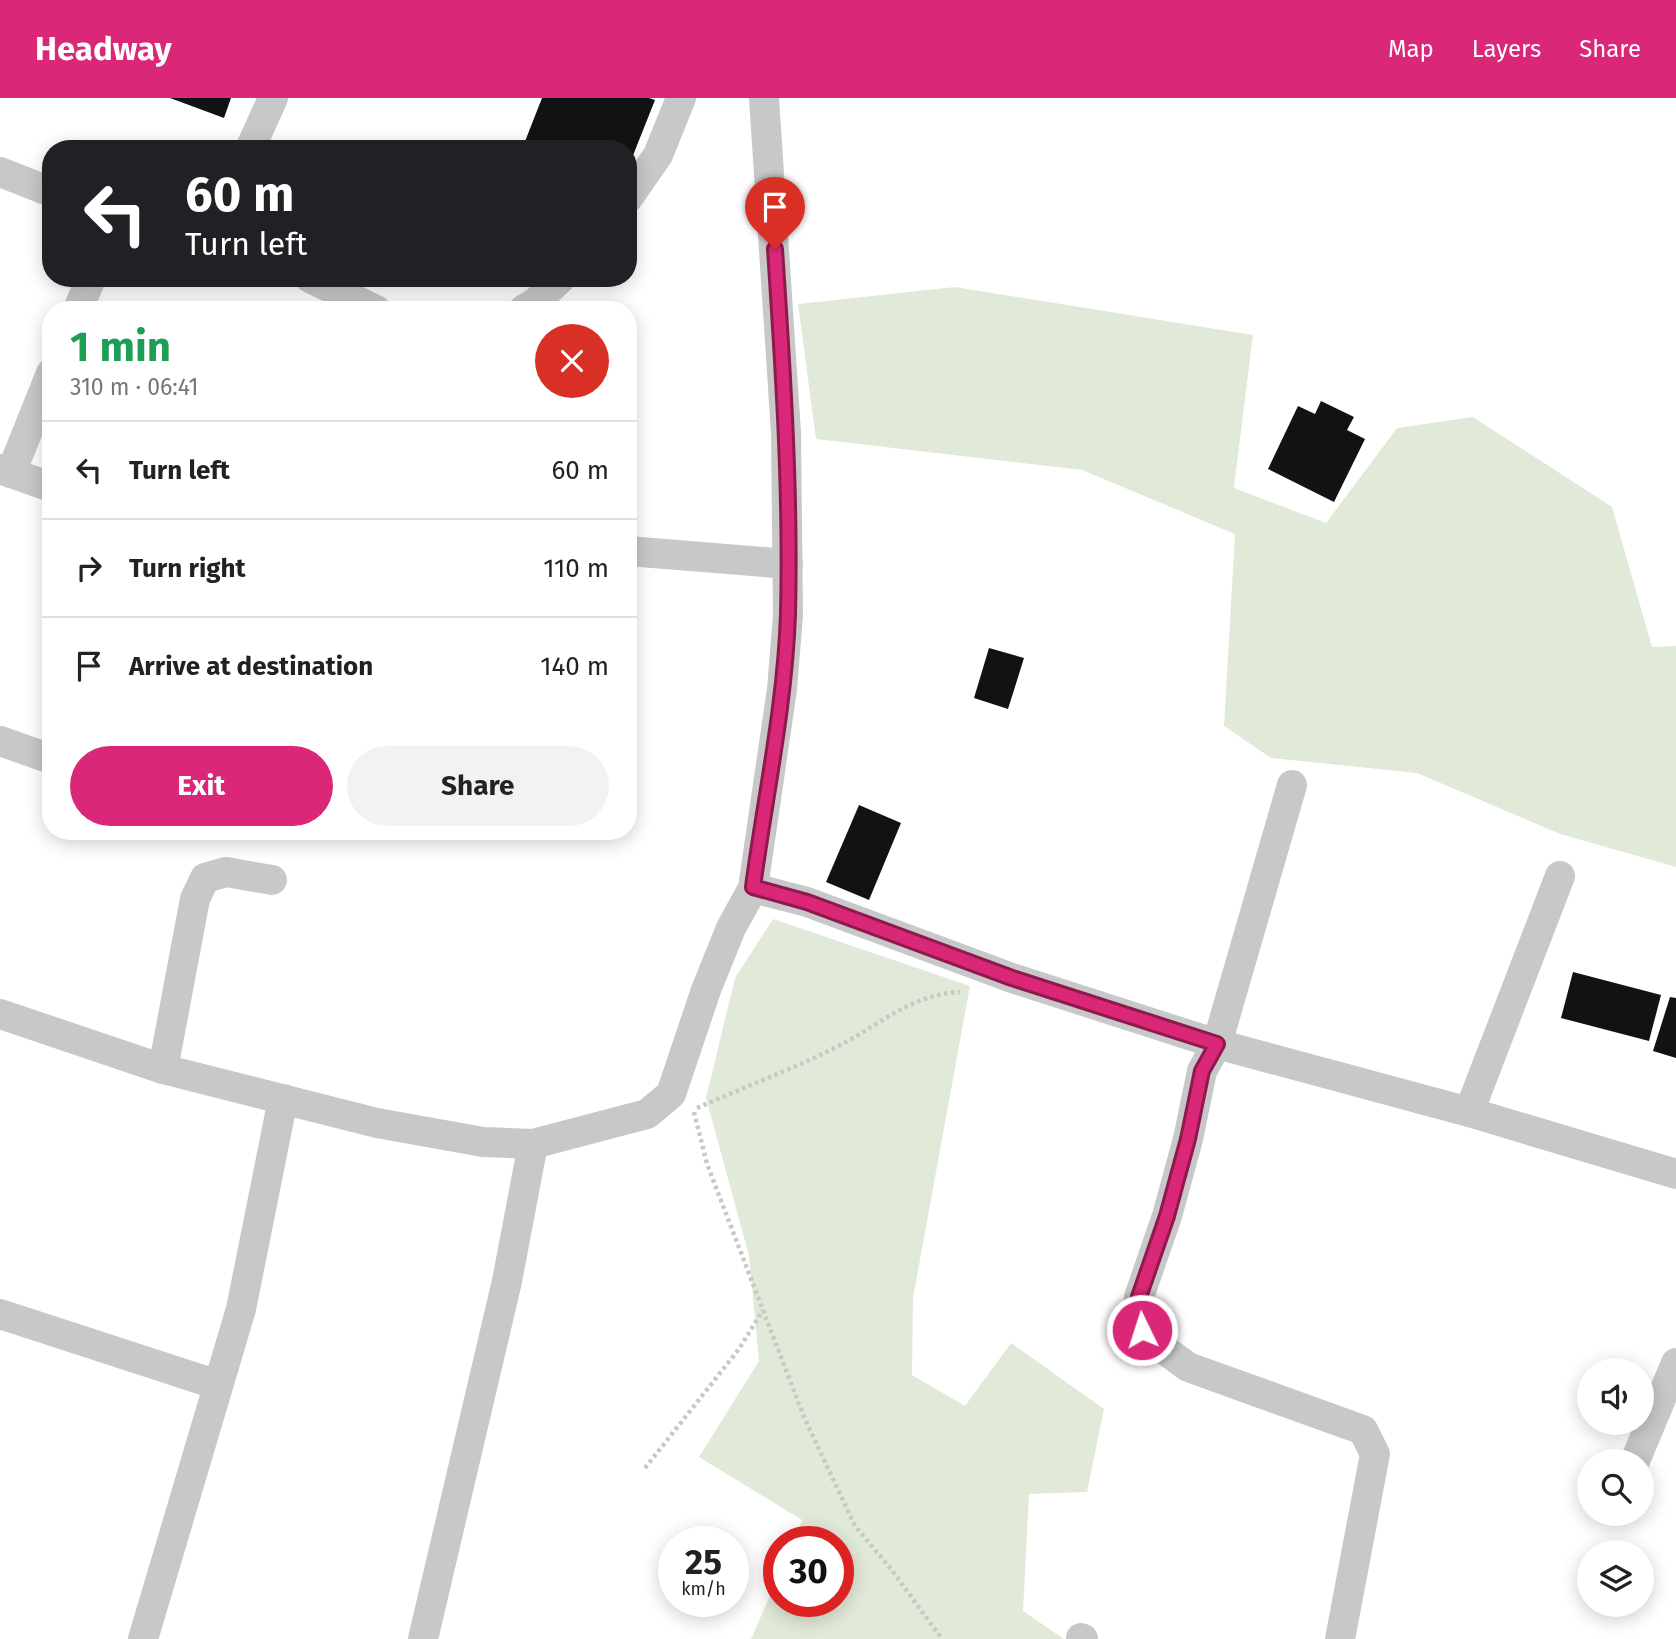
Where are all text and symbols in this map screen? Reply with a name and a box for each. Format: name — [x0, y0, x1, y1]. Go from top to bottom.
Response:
text: Headway — [35, 29, 172, 69]
text: Map — [1388, 35, 1434, 63]
text: Layers — [1472, 35, 1541, 63]
text: Share — [1579, 35, 1641, 63]
text: 60 m — [185, 165, 294, 224]
icon: left — [70, 168, 161, 259]
pin — [745, 177, 805, 249]
icon: arrive — [756, 188, 794, 226]
text: Turn left — [185, 225, 307, 263]
text: 1 min — [70, 322, 171, 372]
button: close — [535, 324, 609, 398]
text: 310 m · 06:41 — [70, 373, 199, 401]
icon: left — [70, 451, 108, 489]
text: Turn left — [129, 455, 230, 486]
text: 60 m — [551, 455, 609, 486]
icon: right — [70, 549, 108, 587]
text: Turn right — [129, 553, 246, 584]
text: 110 m — [543, 553, 609, 584]
icon: arrive — [70, 647, 108, 685]
text: Arrive at destination — [129, 651, 373, 682]
text: 140 m — [540, 651, 609, 682]
button: Exit — [70, 746, 333, 826]
button: Share — [347, 746, 609, 826]
position arrow — [1105, 1293, 1179, 1367]
map controls — [1577, 1358, 1654, 1617]
button: sound — [1577, 1358, 1654, 1435]
button: search — [1577, 1449, 1654, 1526]
speed limit sign: 30 — [763, 1526, 854, 1617]
button: layers — [1577, 1540, 1654, 1617]
text: 25 — [685, 1541, 722, 1583]
text: km/h — [681, 1578, 726, 1600]

